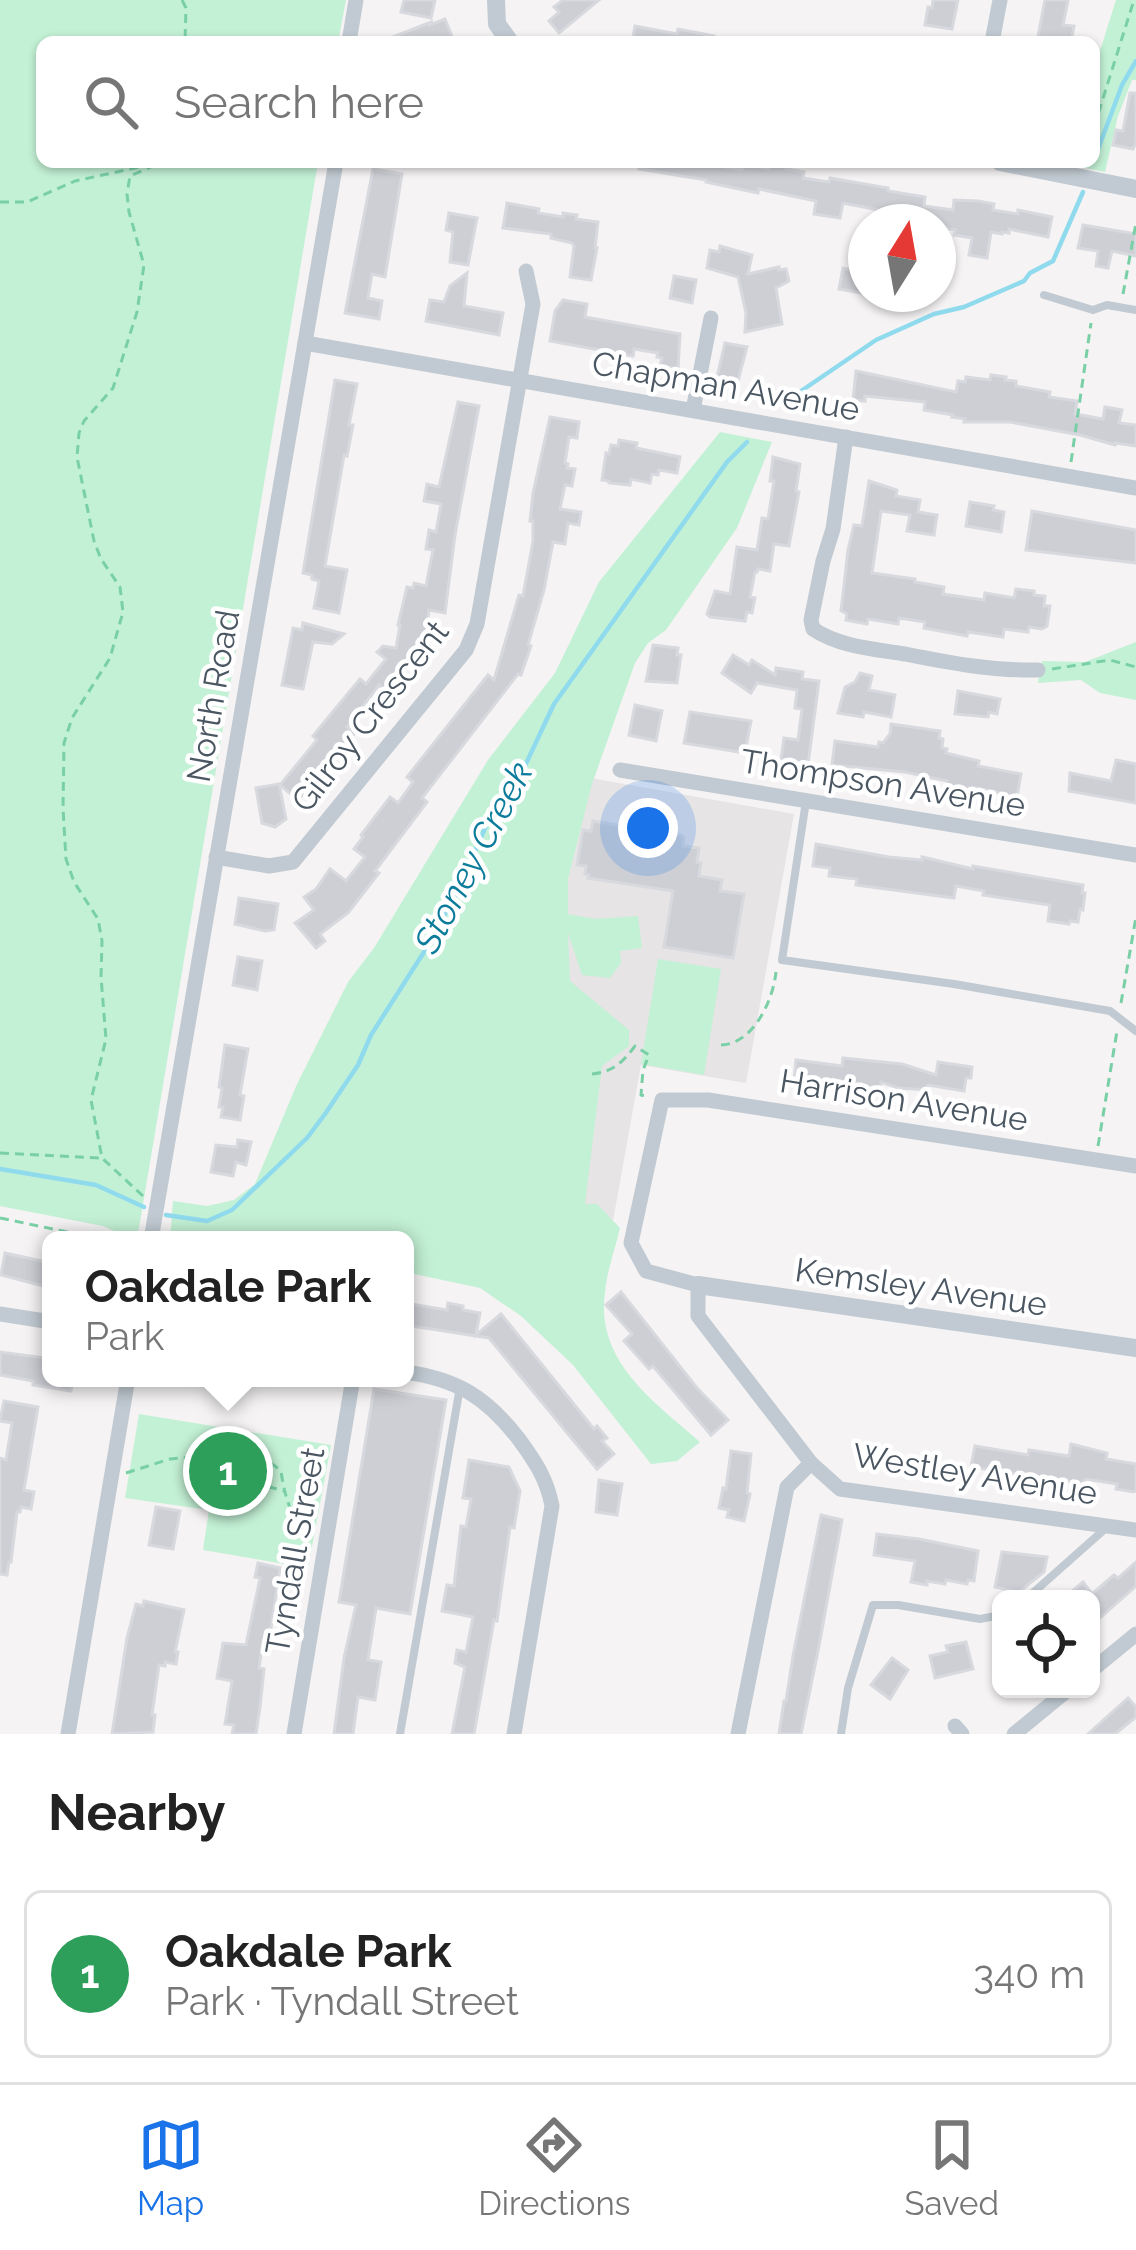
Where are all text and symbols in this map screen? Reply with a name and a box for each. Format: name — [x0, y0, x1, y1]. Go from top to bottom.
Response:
search box — [36, 36, 1100, 168]
icon: search — [78, 69, 144, 135]
text: Search here — [174, 76, 424, 129]
north arrow — [848, 204, 956, 312]
street label: Chapman Avenue — [589, 343, 863, 429]
street label: North Road — [179, 607, 247, 785]
street label: Gilroy Crescent — [283, 613, 457, 819]
street label: Thompson Avenue — [738, 741, 1028, 825]
water label: Stoney Creek — [405, 754, 541, 961]
your location — [618, 798, 678, 858]
street label: Harrison Avenue — [777, 1061, 1031, 1139]
popup — [42, 1231, 414, 1387]
street label: Kemsley Avenue — [793, 1250, 1049, 1324]
text: Oakdale Park — [85, 1260, 371, 1313]
text: Park — [85, 1313, 164, 1359]
pin: 1 — [189, 1426, 267, 1516]
street label: Westley Avenue — [850, 1435, 1100, 1513]
street label: Tyndall Street — [258, 1444, 332, 1658]
map controls — [992, 1590, 1100, 1698]
button: locate — [992, 1590, 1100, 1698]
text: Nearby — [48, 1782, 225, 1842]
text: Oakdale Park — [165, 1925, 452, 1978]
text: 1 — [80, 1951, 100, 1997]
text: 340 m — [973, 1951, 1085, 1997]
text: Park · Tyndall Street — [165, 1978, 519, 2024]
tab: Map — [137, 2112, 204, 2223]
tab: Directions — [478, 2112, 631, 2223]
tab: Saved — [905, 2112, 999, 2223]

